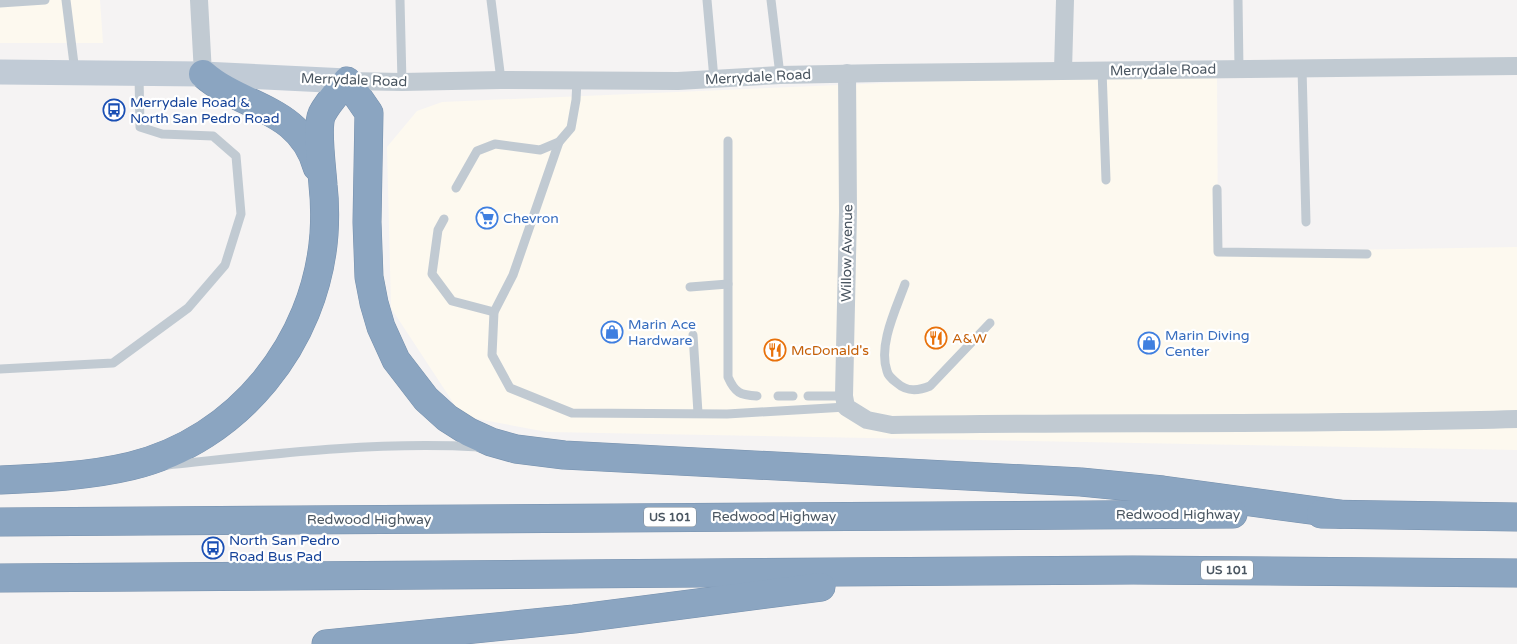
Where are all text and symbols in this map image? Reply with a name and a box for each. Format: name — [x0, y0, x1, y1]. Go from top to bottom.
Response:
street label: Merrydale Road — [1110, 61, 1216, 79]
street label: Merrydale Road — [704, 66, 812, 88]
street label: Merrydale Road — [301, 70, 407, 90]
place label: Merrydale Road & North San Pedro Road — [130, 94, 280, 127]
bus stop icon: Merrydale Road & North San Pedro Road — [102, 98, 126, 122]
street label: Willow Avenue — [838, 204, 856, 302]
supermarket icon: Chevron — [475, 206, 499, 230]
place label: Chevron — [503, 210, 559, 227]
place label: Marin Ace Hardware — [628, 316, 696, 349]
shop icon: Marin Ace Hardware — [600, 320, 624, 344]
restaurant icon: A&W — [924, 326, 948, 350]
place label: Marin Diving Center — [1165, 327, 1250, 360]
place label: A&W — [952, 330, 987, 347]
shop icon: Marin Diving Center — [1137, 331, 1161, 355]
restaurant icon: McDonald's — [763, 338, 787, 362]
place label: McDonald's — [791, 342, 869, 359]
street label: Redwood Highway — [1116, 506, 1241, 523]
road number: US 101 — [644, 508, 696, 526]
street label: Redwood Highway — [712, 508, 837, 525]
street label: Redwood Highway — [307, 511, 432, 528]
place label: North San Pedro Road Bus Pad — [229, 532, 340, 565]
bus stop icon: North San Pedro Road Bus Pad — [201, 536, 225, 560]
road number: US 101 — [1201, 560, 1253, 580]

